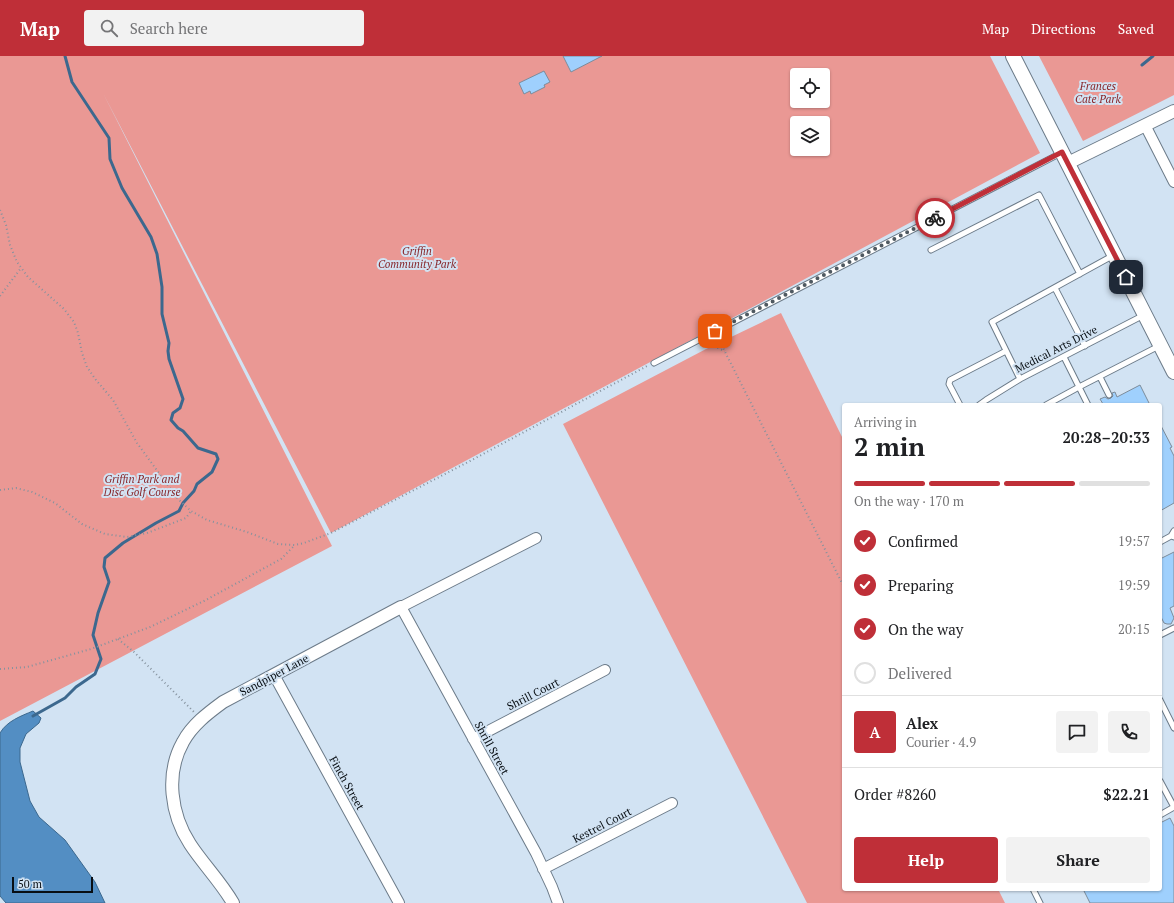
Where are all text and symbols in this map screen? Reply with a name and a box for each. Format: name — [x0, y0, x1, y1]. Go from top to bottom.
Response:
search box — [84, 10, 364, 46]
text: Map — [20, 16, 60, 41]
icon: search — [98, 17, 120, 39]
text: Search here — [130, 18, 208, 38]
text: Map — [982, 19, 1009, 38]
text: Directions — [1031, 19, 1096, 38]
text: Saved — [1118, 19, 1154, 38]
map controls — [790, 68, 830, 156]
button: locate — [790, 68, 830, 108]
park label: Frances Cate Park — [1075, 79, 1122, 106]
button: layers — [790, 116, 830, 156]
courier — [915, 198, 955, 238]
icon: bike — [924, 207, 946, 229]
park label: Griffin Community Park — [378, 244, 457, 271]
pin — [1109, 260, 1143, 294]
icon: home — [1115, 266, 1137, 288]
pin — [698, 314, 732, 348]
icon: bag — [704, 320, 726, 342]
street label: Medical Arts Drive — [1013, 322, 1100, 376]
text: Arriving in — [854, 413, 917, 431]
text: 20:28–20:33 — [1063, 427, 1150, 447]
text: 2 min — [854, 429, 925, 463]
park label: Griffin Park and Disc Golf Course — [102, 472, 181, 499]
text: On the way · 170 m — [854, 492, 964, 510]
icon: check — [854, 530, 876, 552]
text: Confirmed — [888, 531, 958, 551]
text: 19:57 — [1118, 532, 1150, 550]
icon: check — [854, 574, 876, 596]
text: Preparing — [888, 575, 953, 595]
text: 19:59 — [1118, 576, 1150, 594]
icon: check — [854, 618, 876, 640]
text: On the way — [888, 619, 963, 639]
text: 20:15 — [1118, 620, 1150, 638]
street label: Sandpiper Lane — [237, 651, 311, 699]
text: Delivered — [888, 663, 952, 683]
street label: Shrill Court — [505, 675, 561, 713]
button: chat — [1056, 711, 1098, 753]
button: phone — [1108, 711, 1150, 753]
text: Alex — [906, 713, 938, 733]
street label: Shrill Street — [472, 719, 512, 777]
text: A — [870, 722, 880, 742]
text: Courier · 4.9 — [906, 733, 976, 751]
street label: Finch Street — [326, 754, 368, 812]
text: Order #8260 — [854, 784, 936, 804]
text: $22.21 — [1103, 784, 1150, 804]
street label: Kestrel Court — [570, 804, 634, 846]
button: Help — [854, 837, 998, 883]
button: Share — [1006, 837, 1150, 883]
scale bar — [12, 875, 93, 894]
text: 50 m — [18, 877, 42, 891]

